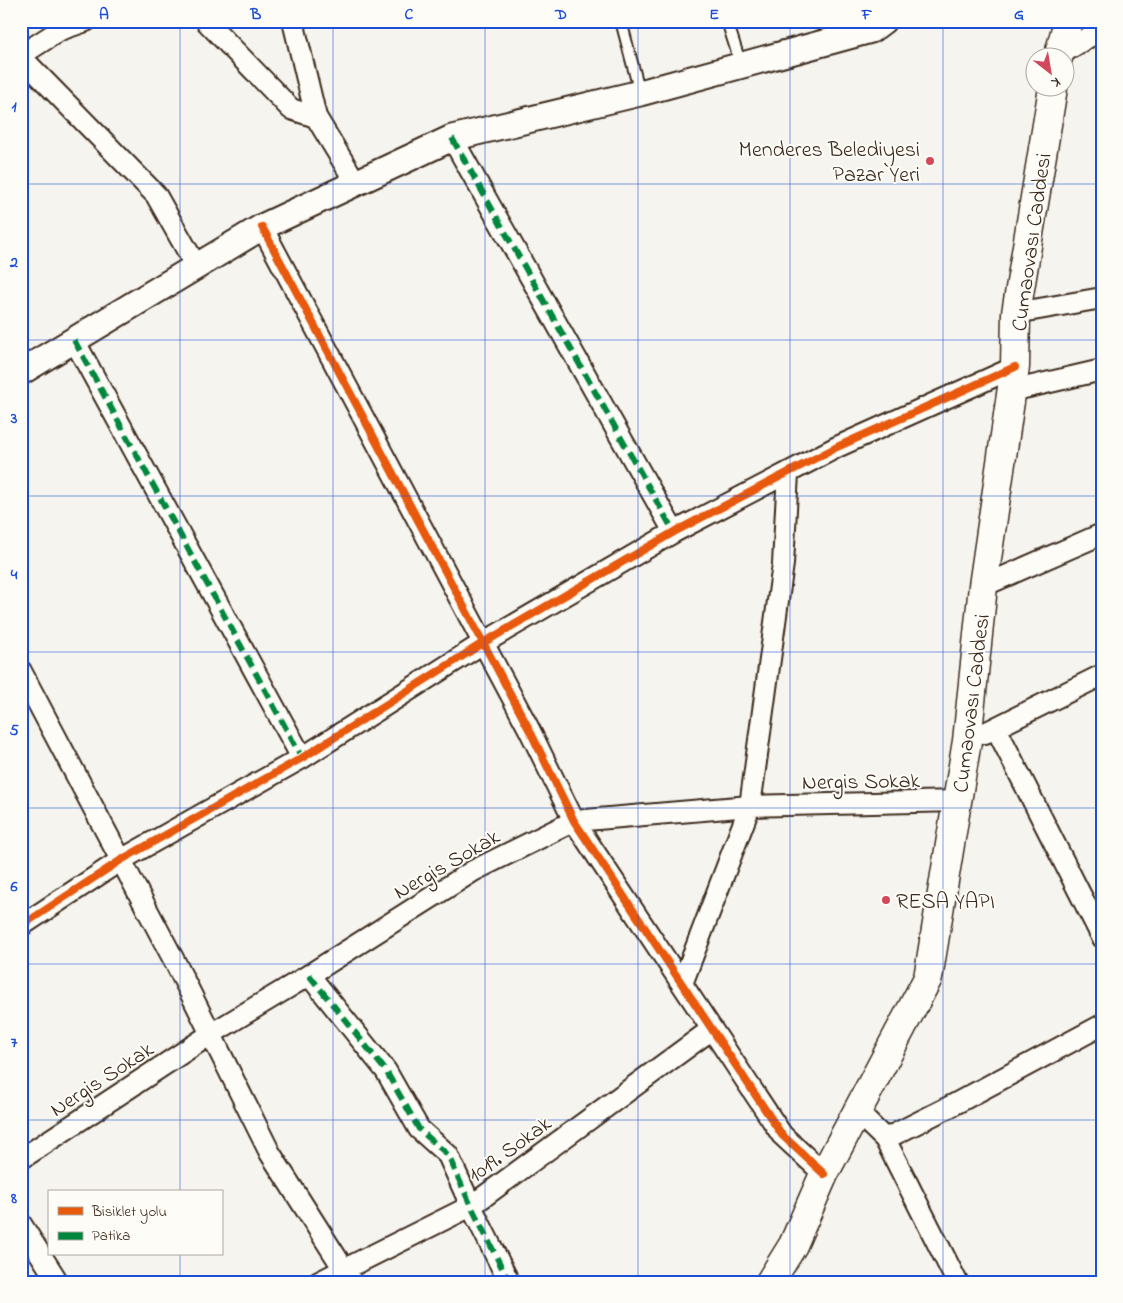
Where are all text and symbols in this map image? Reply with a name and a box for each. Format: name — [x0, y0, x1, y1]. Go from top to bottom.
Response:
text: A — [99, 3, 109, 27]
text: B — [250, 3, 262, 27]
text: C — [405, 3, 414, 27]
text: D — [554, 3, 567, 27]
text: E — [709, 3, 719, 27]
text: F — [861, 3, 873, 27]
text: G — [1014, 3, 1024, 27]
north arrow — [1026, 48, 1076, 98]
text: K — [1047, 71, 1064, 93]
text: 1 — [11, 95, 17, 119]
place label: Menderes Belediyesi Pazar Yeri — [739, 135, 920, 192]
street label: Cumaovası Caddesi — [1005, 151, 1061, 334]
marker: Menderes Belediyesi Pazar Yeri — [924, 155, 936, 167]
text: 2 — [9, 251, 18, 275]
text: 3 — [10, 407, 18, 431]
text: 4 — [10, 563, 18, 587]
street label: Cumaovası Caddesi — [946, 612, 1000, 795]
text: 5 — [9, 719, 19, 743]
street label: Nergis Sokak — [802, 766, 921, 801]
street label: Nergis Sokak — [388, 822, 507, 910]
text: 6 — [9, 875, 18, 899]
place label: RESA YAPI — [896, 887, 995, 919]
marker: RESA YAPI — [880, 894, 892, 906]
text: 7 — [11, 1031, 18, 1055]
street label: Nergis Sokak — [44, 1035, 162, 1127]
street label: 1019. Sokak — [462, 1109, 559, 1192]
text: 8 — [10, 1187, 17, 1211]
legend — [48, 1190, 222, 1256]
text: Bisiklet yolu — [91, 1201, 167, 1224]
text: Patika — [92, 1225, 130, 1247]

